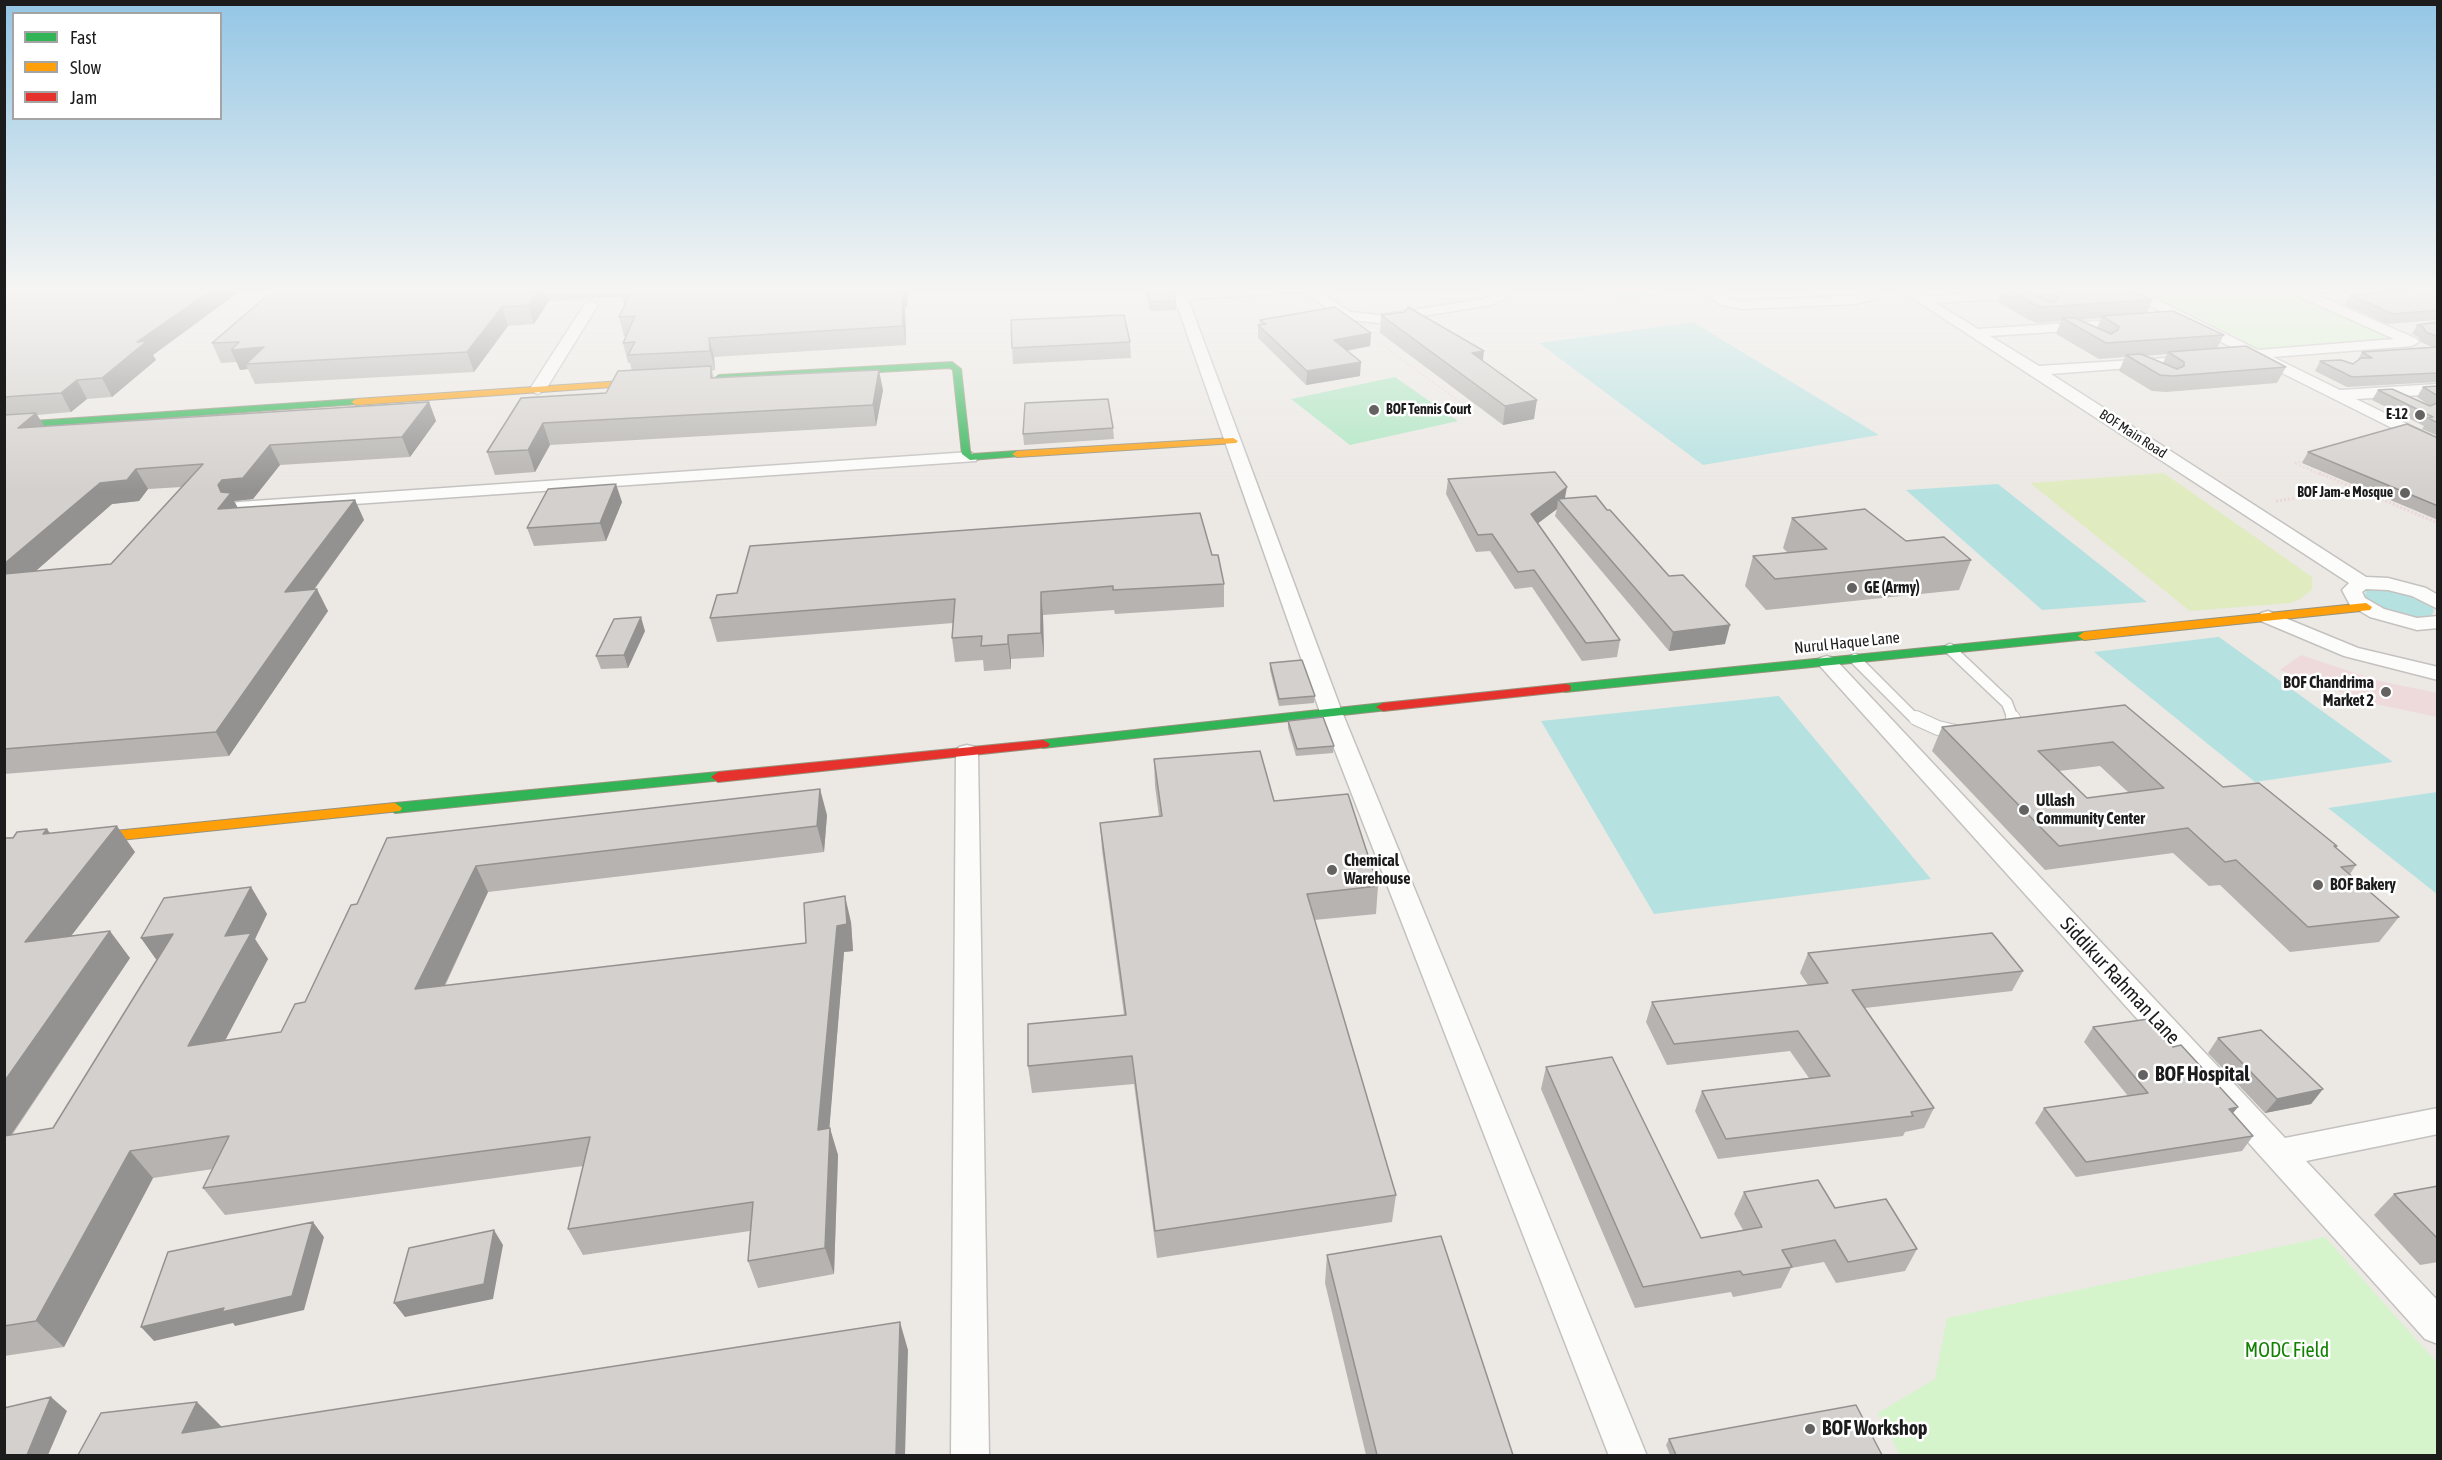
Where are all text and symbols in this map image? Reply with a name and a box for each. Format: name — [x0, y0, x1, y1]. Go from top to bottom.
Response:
legend — [12, 12, 222, 120]
text: Fast — [70, 27, 97, 48]
text: Slow — [70, 57, 101, 78]
text: Jam — [70, 87, 97, 108]
place label: BOF Tennis Court — [1386, 402, 1471, 418]
marker: BOF Tennis Court — [1367, 403, 1381, 417]
street label: BOF Main Road — [2096, 406, 2170, 462]
place label: E-12 — [2386, 407, 2408, 423]
marker: E-12 — [2413, 408, 2427, 422]
place label: BOF Jam-e Mosque — [2297, 485, 2393, 501]
marker: BOF Jam-e Mosque — [2398, 486, 2412, 500]
place label: GE (Army) — [1864, 578, 1920, 598]
marker: GE (Army) — [1845, 581, 1859, 595]
street label: Nurul Haque Lane — [1793, 628, 1901, 658]
place label: BOF Chandrima Market 2 — [2283, 673, 2374, 711]
marker: BOF Chandrima Market 2 — [2379, 685, 2393, 699]
place label: Ullash Community Center — [2036, 791, 2145, 829]
marker: Ullash Community Center — [2017, 803, 2031, 817]
place label: Chemical Warehouse — [1344, 851, 1410, 889]
marker: Chemical Warehouse — [1325, 863, 1339, 877]
place label: BOF Bakery — [2330, 875, 2396, 895]
marker: BOF Bakery — [2311, 878, 2325, 892]
street label: Siddikur Rahman Lane — [2055, 913, 2185, 1049]
place label: BOF Hospital — [2155, 1063, 2249, 1087]
marker: BOF Hospital — [2136, 1068, 2150, 1082]
park label: MODC Field — [2245, 1339, 2329, 1363]
place label: BOF Workshop — [1822, 1417, 1928, 1441]
marker: BOF Workshop — [1803, 1422, 1817, 1436]

